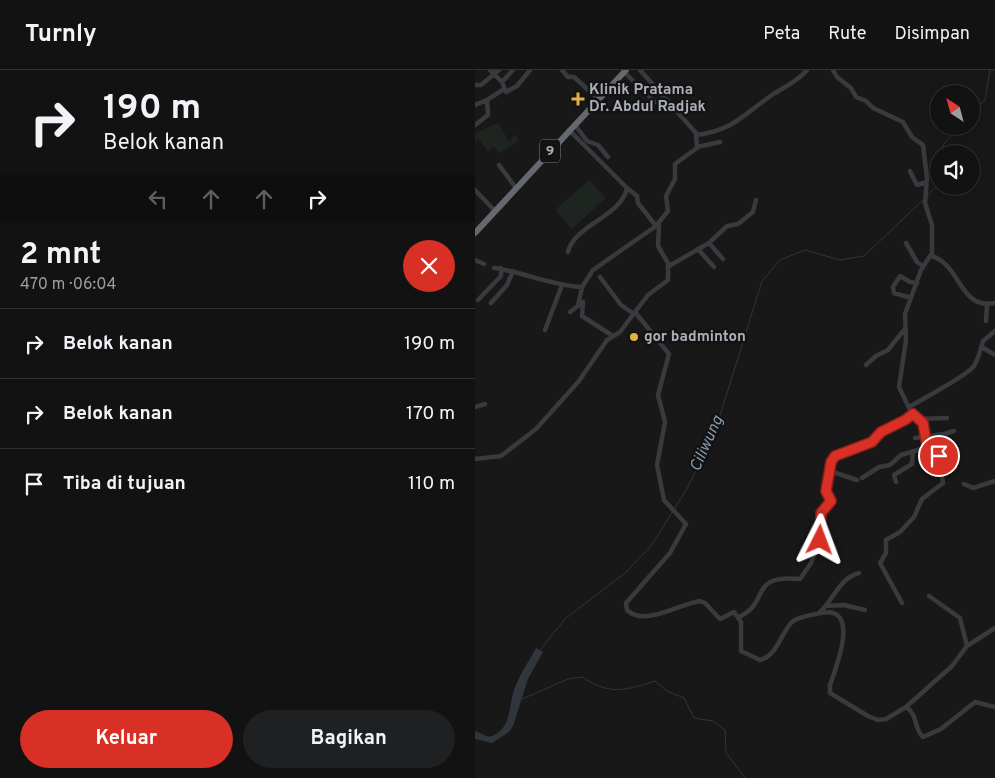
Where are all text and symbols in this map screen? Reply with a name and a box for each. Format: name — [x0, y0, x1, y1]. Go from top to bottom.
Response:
text: Turnly — [25, 20, 97, 50]
text: Peta — [763, 23, 800, 46]
text: Rute — [828, 23, 866, 46]
text: Disimpan — [894, 23, 970, 46]
place label: Klinik Pratama Dr. Abdul Radjak — [589, 81, 706, 117]
north arrow — [930, 85, 980, 135]
map controls — [930, 85, 980, 195]
text: 190 m — [103, 87, 201, 131]
icon: right — [20, 90, 85, 155]
marker: Klinik Pratama Dr. Abdul Radjak — [571, 92, 585, 106]
text: Belok kanan — [103, 130, 224, 157]
road number: 9 — [540, 140, 560, 162]
button: sound — [930, 145, 980, 195]
icon: left — [144, 185, 172, 213]
icon: ahead — [197, 185, 225, 213]
icon: ahead — [250, 185, 278, 213]
icon: right — [303, 185, 331, 213]
text: 2 mnt — [20, 237, 101, 274]
button: close — [403, 240, 455, 292]
text: 470 m · 06:04 — [20, 275, 116, 295]
place label: gor badminton — [644, 328, 746, 347]
icon: right — [20, 330, 48, 358]
marker: gor badminton — [628, 331, 640, 343]
text: Belok kanan — [63, 332, 173, 356]
text: 190 m — [404, 332, 455, 356]
icon: right — [20, 400, 48, 428]
text: Belok kanan — [63, 402, 173, 426]
text: 170 m — [406, 402, 455, 426]
water label: Ciliwung — [686, 413, 728, 475]
pin — [918, 435, 960, 477]
icon: arrive — [925, 442, 953, 470]
icon: arrive — [20, 470, 48, 498]
text: Tiba di tujuan — [63, 472, 186, 496]
text: 110 m — [408, 472, 455, 496]
position arrow — [793, 513, 845, 565]
button: Keluar — [20, 710, 233, 768]
button: Bagikan — [243, 710, 455, 768]

